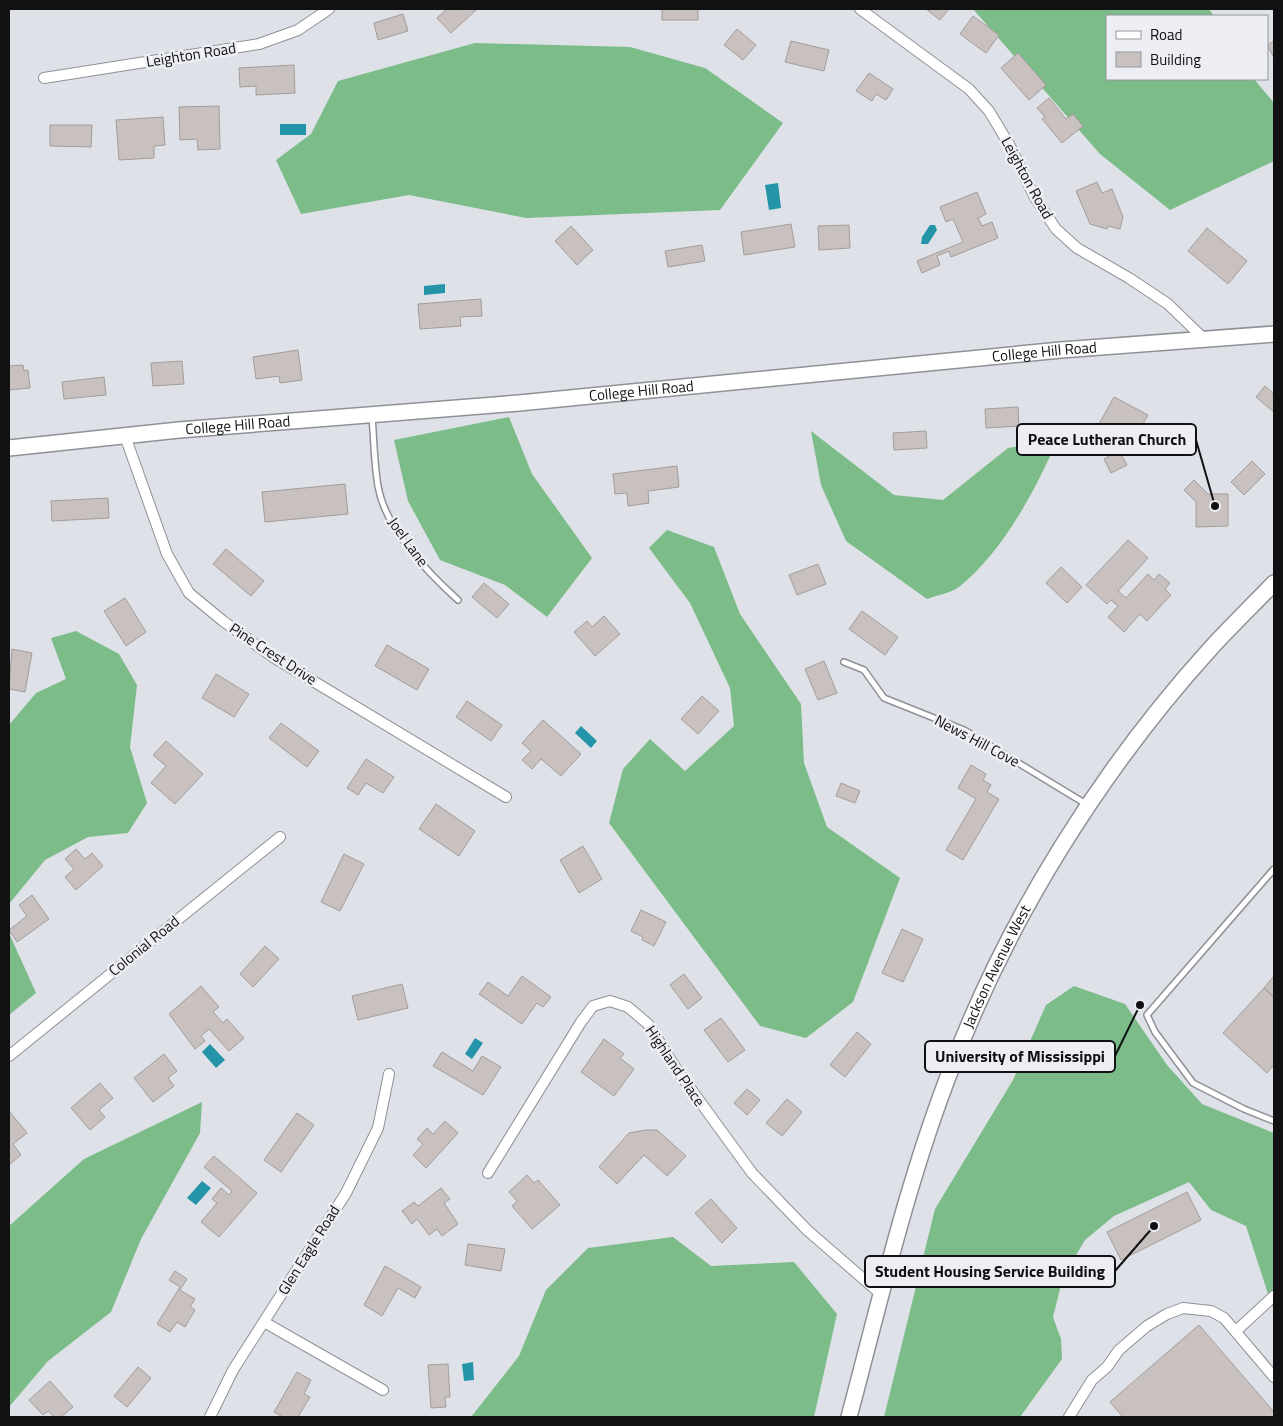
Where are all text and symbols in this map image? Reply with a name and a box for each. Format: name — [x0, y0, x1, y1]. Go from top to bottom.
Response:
legend — [1106, 15, 1268, 80]
text: Road — [1150, 23, 1182, 46]
street label: Leighton Road — [144, 36, 238, 73]
text: Building — [1150, 48, 1201, 71]
street label: Leighton Road — [995, 133, 1059, 223]
street label: College Hill Road — [991, 335, 1098, 368]
street label: College Hill Road — [588, 374, 695, 407]
street label: College Hill Road — [184, 409, 291, 440]
callout: Peace Lutheran Church — [1017, 424, 1196, 455]
text: Peace Lutheran Church — [1028, 427, 1186, 451]
street label: Joel Lane — [382, 512, 434, 571]
street label: Pine Crest Drive — [225, 617, 322, 691]
street label: News Hill Cove — [931, 709, 1024, 773]
street label: Jackson Avenue West — [957, 900, 1037, 1032]
street label: Colonial Road — [103, 910, 184, 981]
street label: Highland Place — [640, 1021, 711, 1111]
callout: University of Mississippi — [925, 1041, 1115, 1072]
text: University of Mississippi — [935, 1044, 1105, 1068]
street label: Glen Eagle Road — [272, 1200, 345, 1299]
callout: Student Housing Service Building — [865, 1256, 1115, 1287]
text: Student Housing Service Building — [875, 1259, 1106, 1283]

